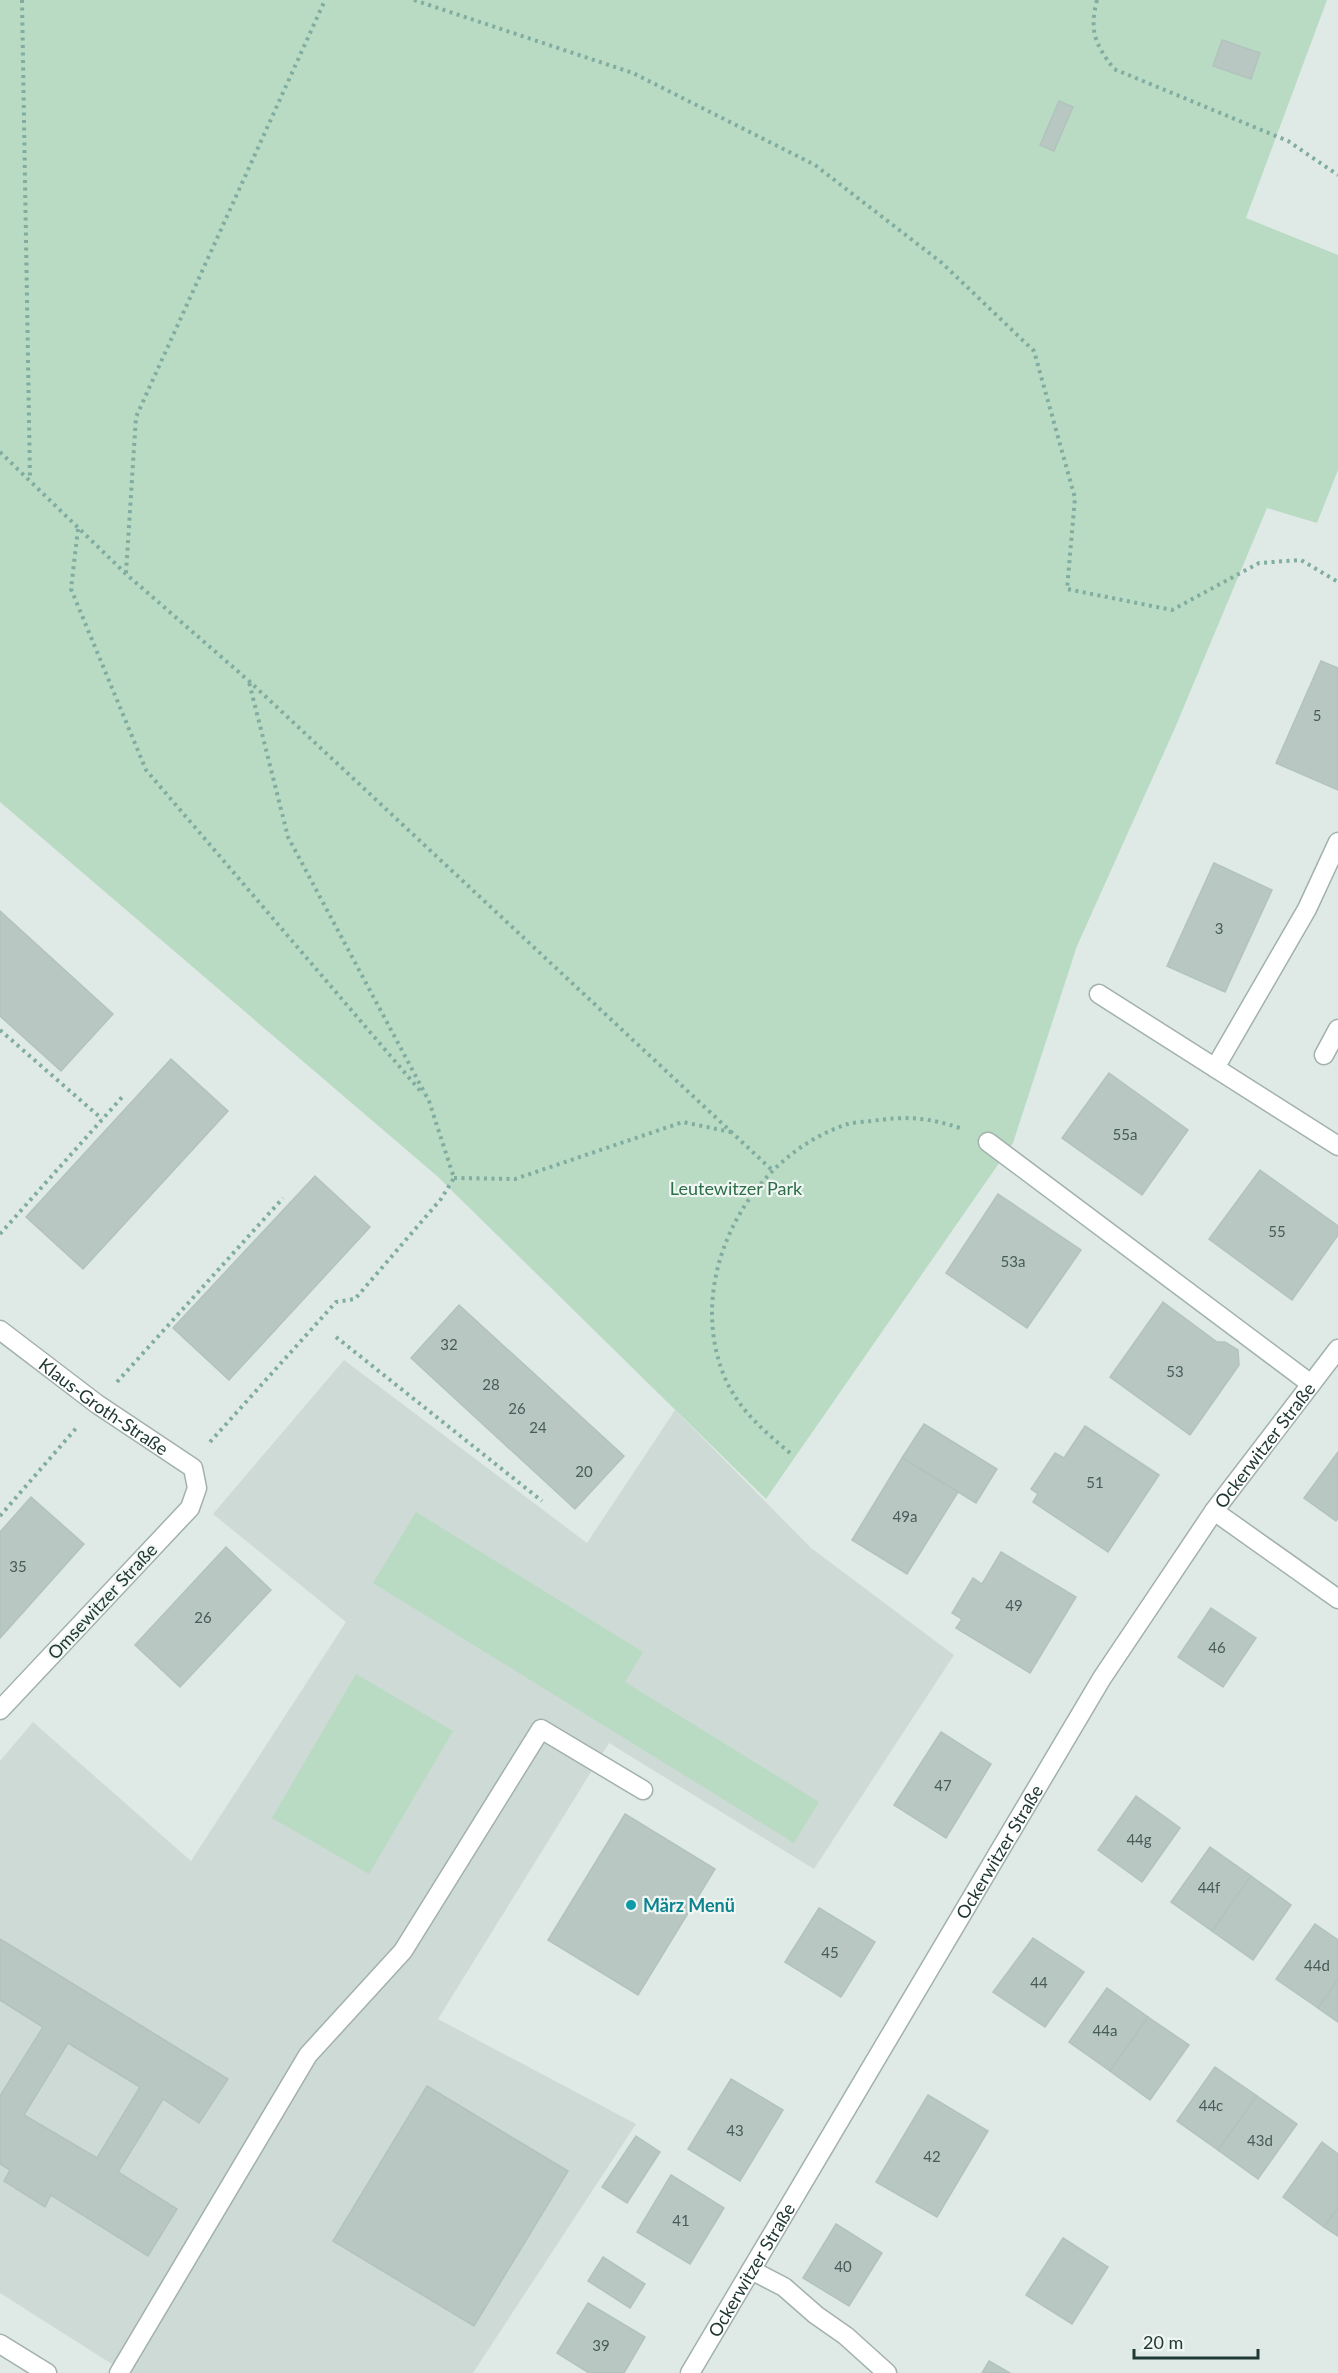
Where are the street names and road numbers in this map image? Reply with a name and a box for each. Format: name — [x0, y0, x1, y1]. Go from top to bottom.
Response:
street label: Klaus-Groth-Straße — [35, 1353, 173, 1460]
street label: Ockerwitzer Straße — [1210, 1378, 1319, 1512]
street label: Omsewitzer Straße — [43, 1538, 161, 1664]
street label: Ockerwitzer Straße — [951, 1781, 1047, 1923]
street label: Ockerwitzer Straße — [703, 2199, 799, 2341]

